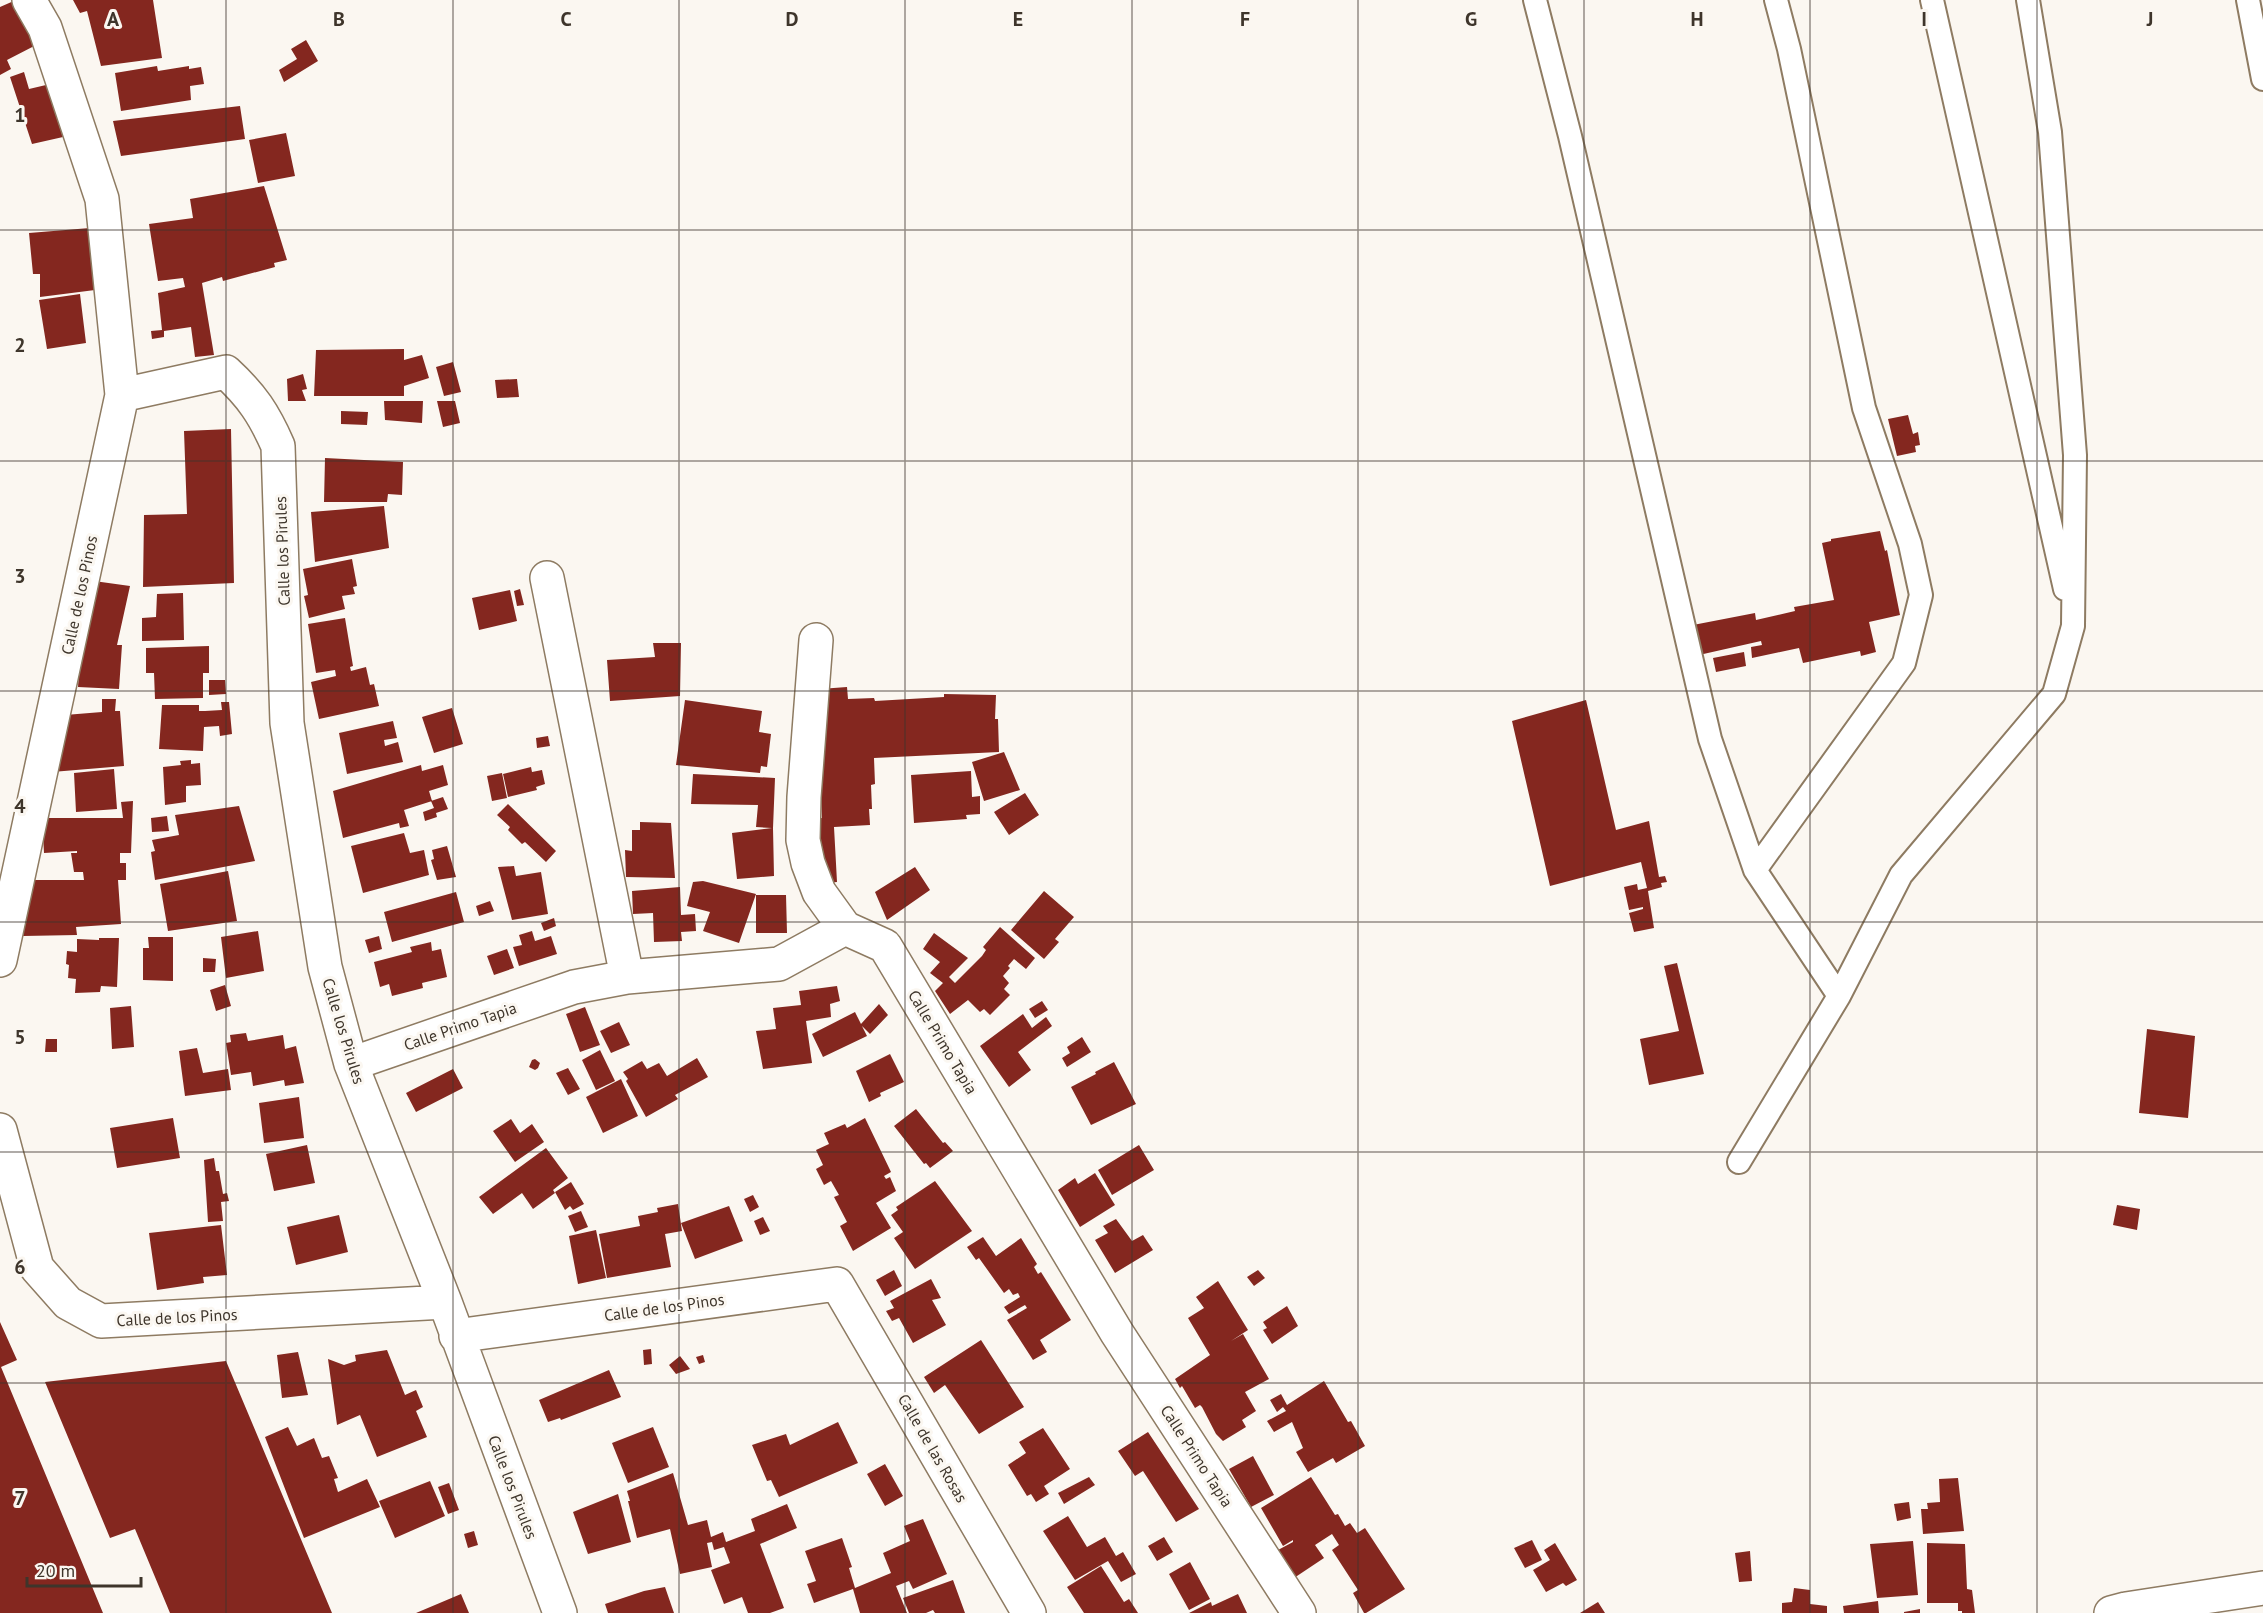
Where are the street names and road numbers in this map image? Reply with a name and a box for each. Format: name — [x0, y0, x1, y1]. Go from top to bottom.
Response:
street label: Calle los Pirules — [270, 496, 294, 606]
street label: Calle de los Pinos — [57, 533, 101, 656]
street label: Calle los Pirules — [318, 976, 370, 1087]
street label: Calle Primo Tapia — [904, 986, 982, 1098]
street label: Calle Primo Tapia — [401, 997, 519, 1055]
street label: Calle de los Pinos — [603, 1289, 726, 1325]
street label: Calle de los Pinos — [116, 1304, 238, 1330]
street label: Calle de las Rosas — [894, 1390, 972, 1506]
street label: Calle Primo Tapia — [1156, 1401, 1238, 1511]
street label: Calle los Pirules — [484, 1432, 542, 1542]

